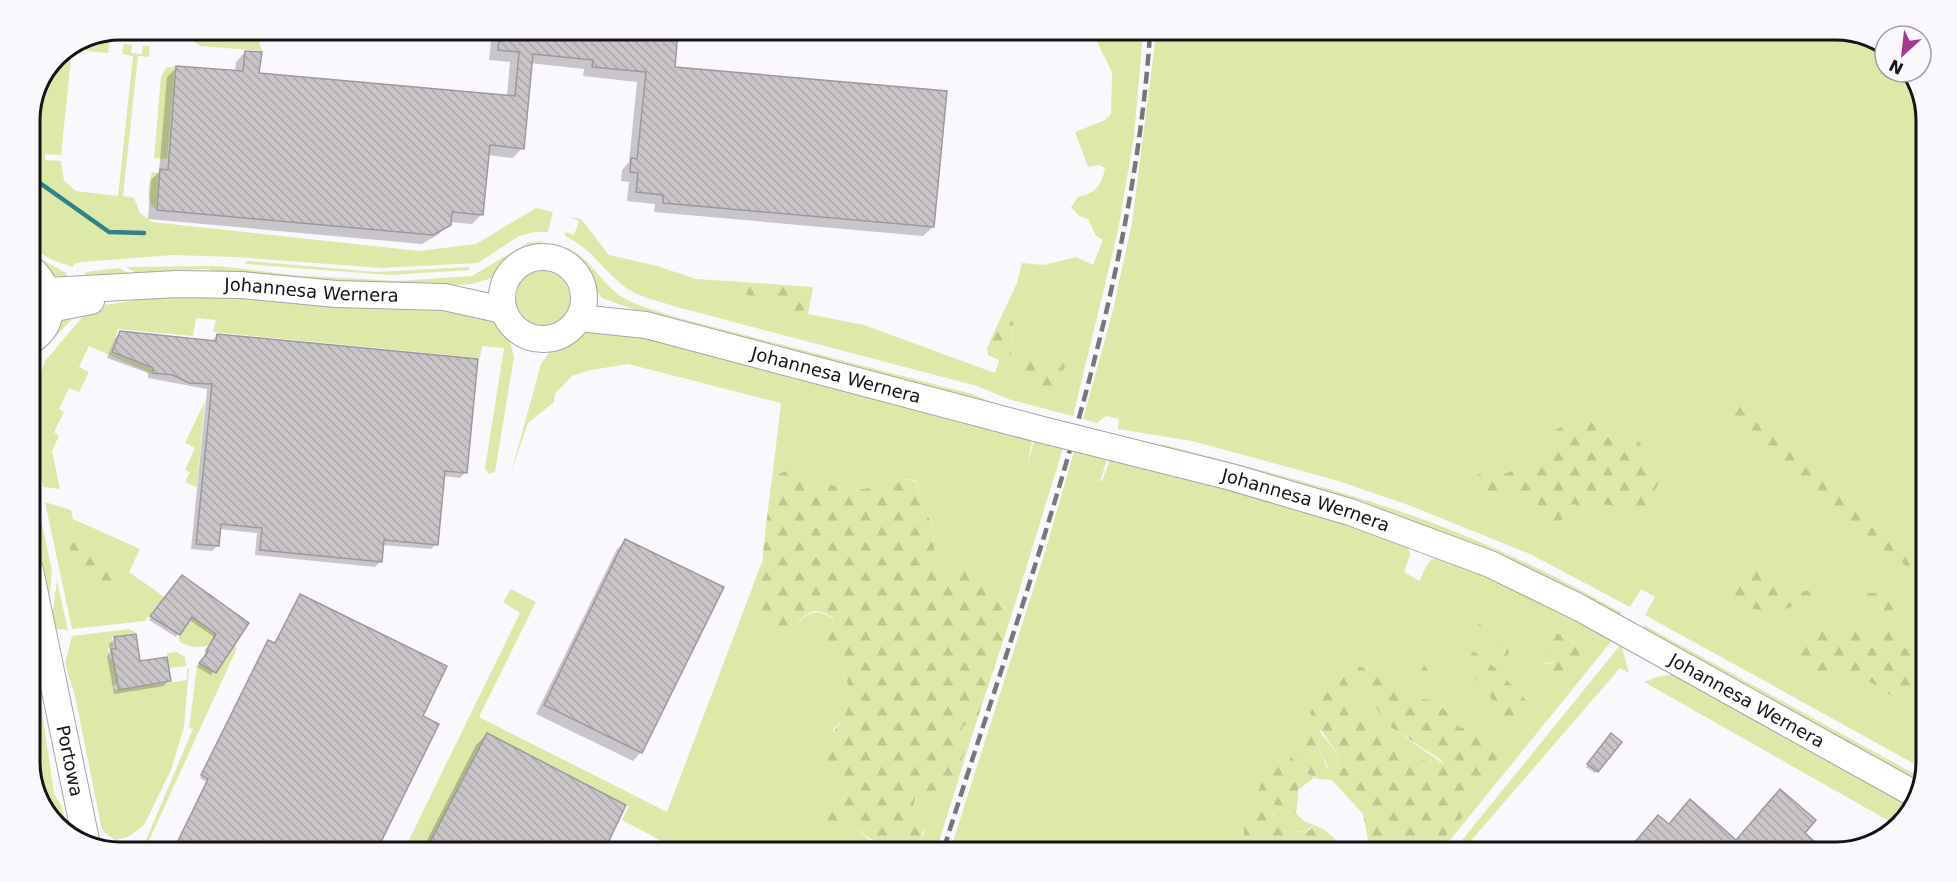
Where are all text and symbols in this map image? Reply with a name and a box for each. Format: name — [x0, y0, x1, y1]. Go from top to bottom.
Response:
north arrow — [1873, 24, 1933, 84]
text: N — [1886, 55, 1907, 78]
street label: Johannesa Wernera — [223, 274, 399, 306]
street label: Johannesa Wernera — [748, 342, 923, 407]
street label: Johannesa Wernera — [1219, 464, 1393, 536]
street label: Johannesa Wernera — [1665, 648, 1828, 752]
street label: Portowa — [52, 723, 88, 798]

